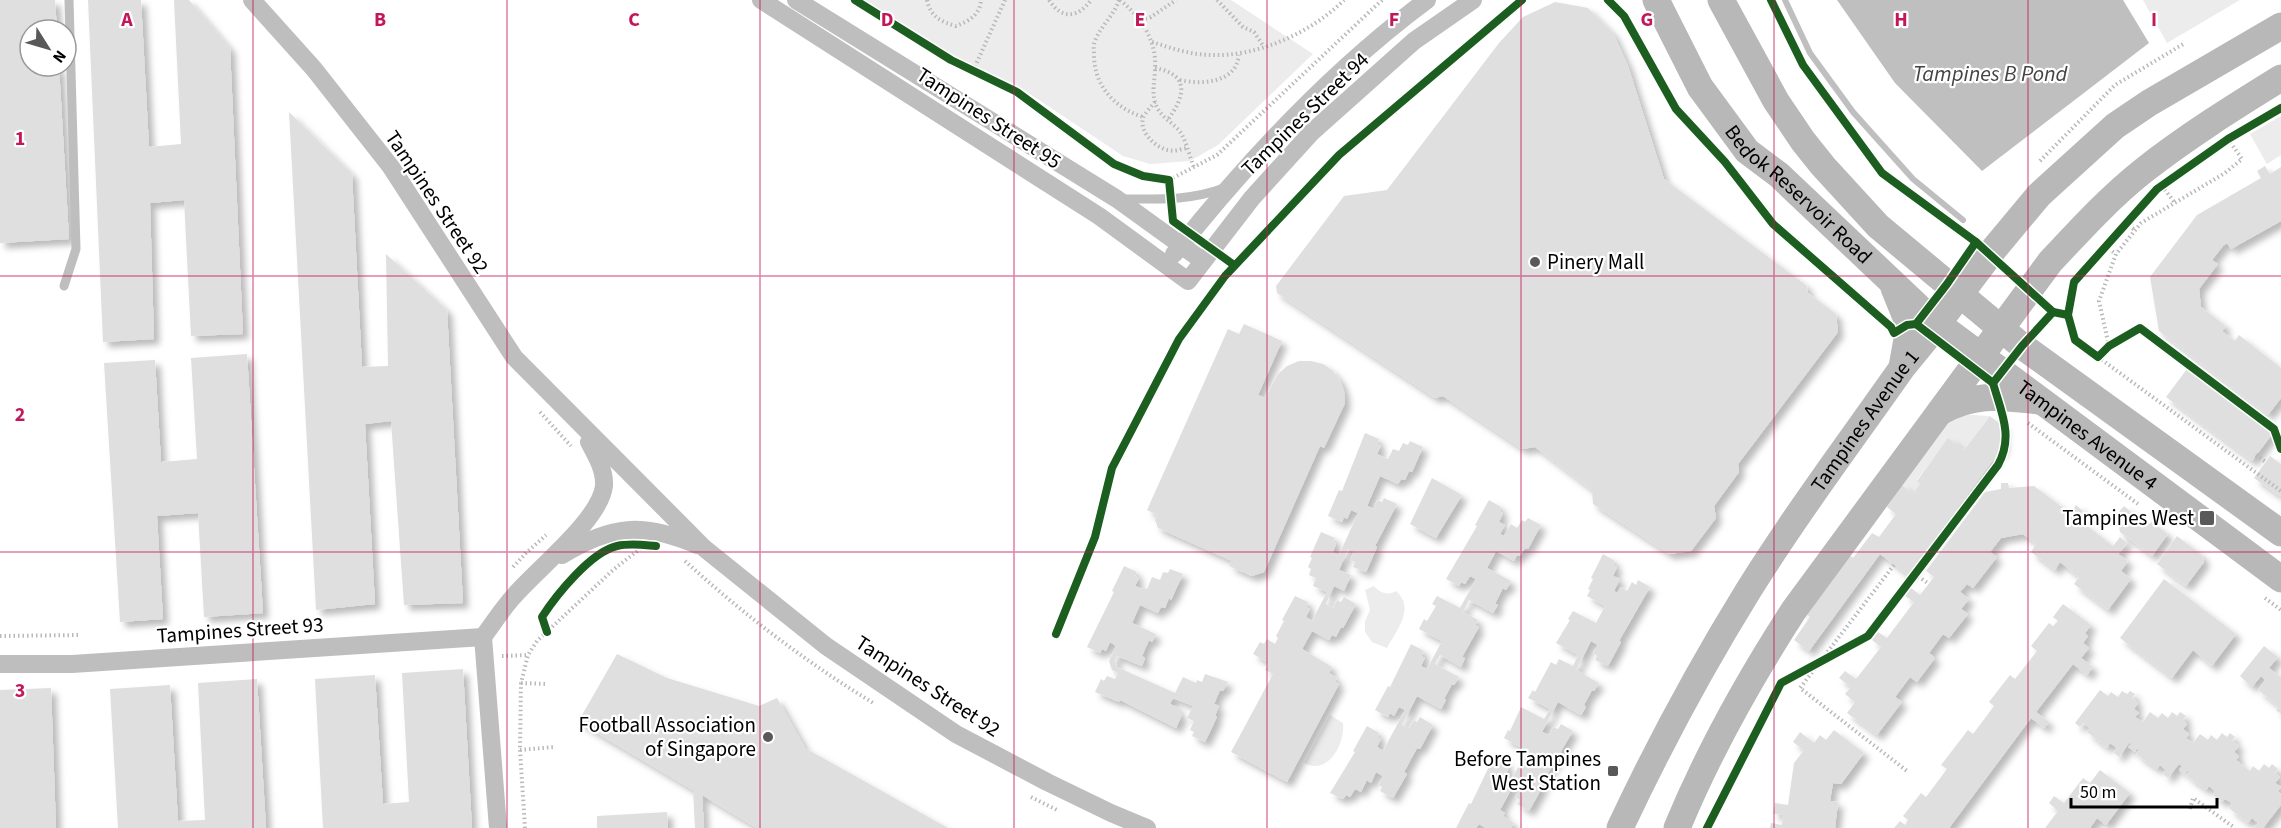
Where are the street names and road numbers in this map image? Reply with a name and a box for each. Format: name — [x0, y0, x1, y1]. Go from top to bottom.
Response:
street label: Tampines Street 94 — [1234, 45, 1376, 183]
street label: Tampines Street 95 — [911, 60, 1067, 176]
street label: Bedok Reservoir Road — [1718, 119, 1879, 271]
street label: Tampines Street 92 — [378, 124, 496, 280]
street label: Tampines Avenue 1 — [1803, 343, 1926, 498]
street label: Tampines Avenue 4 — [2011, 373, 2164, 497]
street label: Tampines Street 93 — [156, 609, 324, 651]
street label: Tampines Street 92 — [850, 628, 1006, 744]

